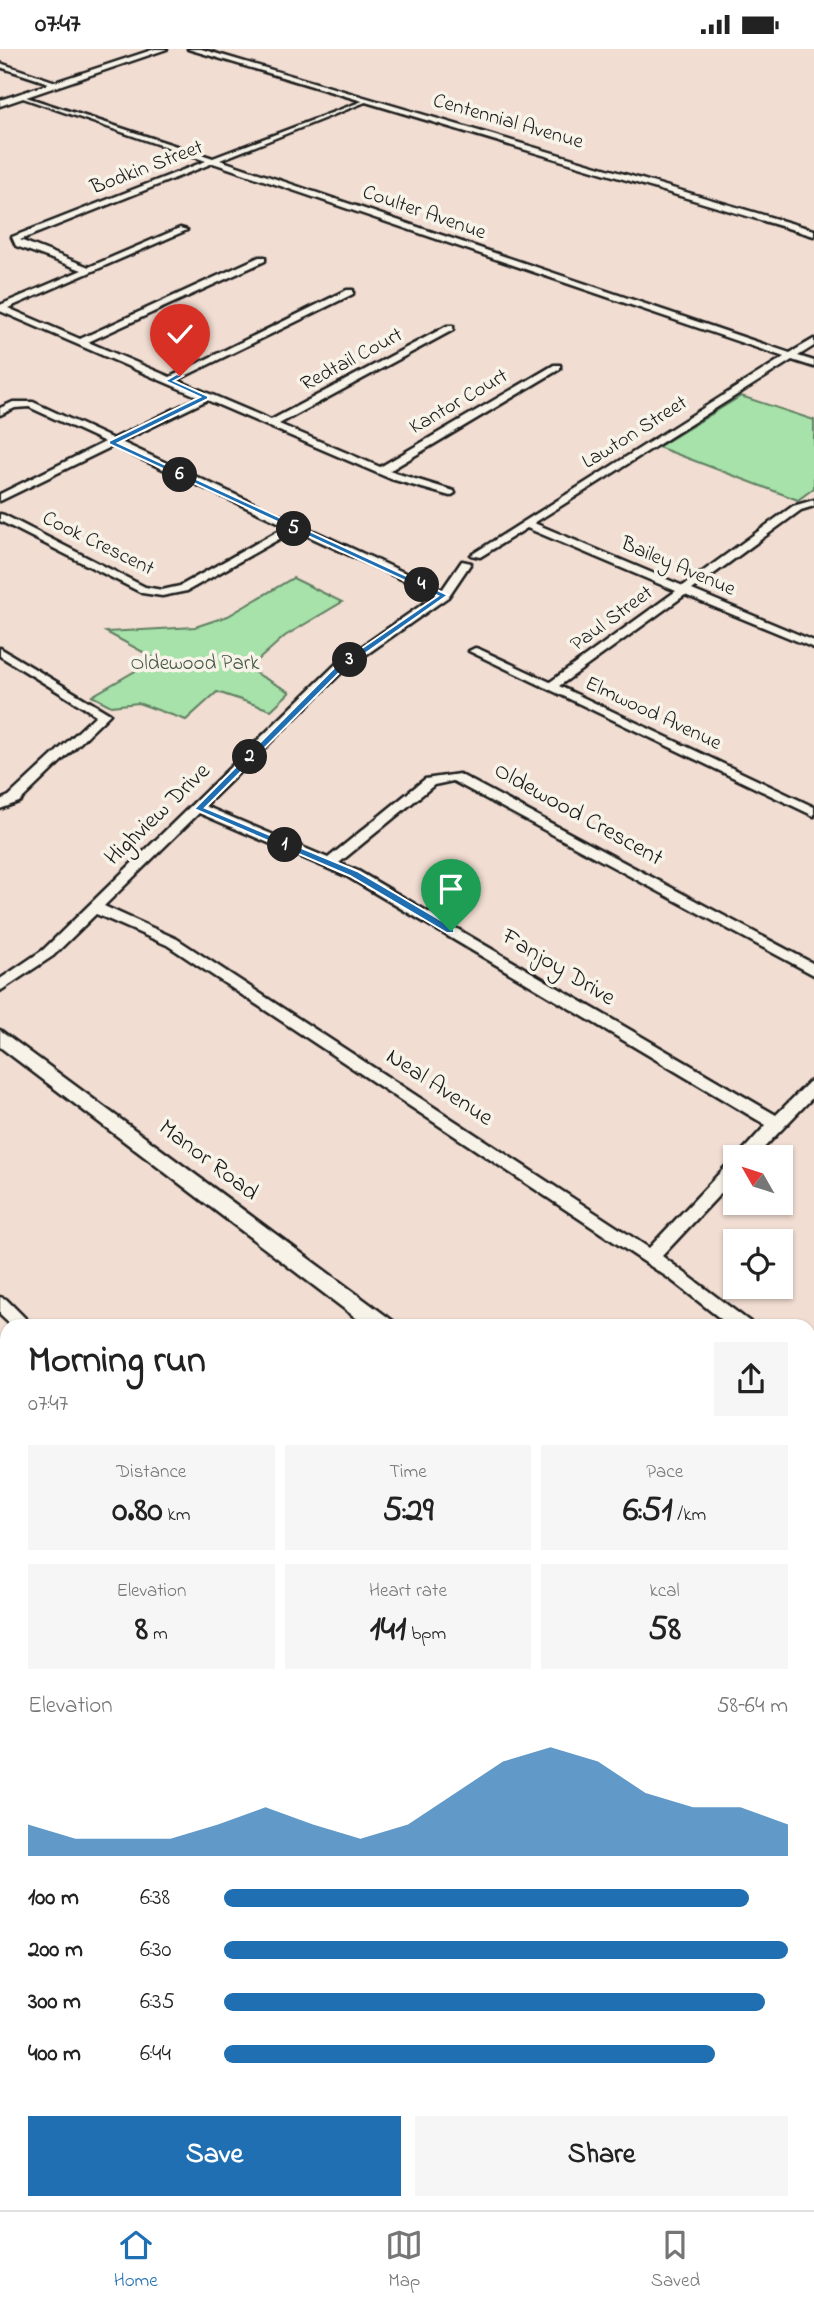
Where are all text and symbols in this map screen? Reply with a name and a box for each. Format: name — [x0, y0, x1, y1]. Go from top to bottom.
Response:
text: 07:47 — [35, 6, 81, 44]
street label: Centennial Avenue — [429, 86, 587, 158]
street label: Bodkin Street — [85, 133, 208, 204]
street label: Coulter Avenue — [358, 178, 490, 248]
pin — [150, 304, 210, 376]
icon: check — [161, 315, 199, 353]
street label: Redtail Court — [296, 321, 408, 399]
street label: Kantor Court — [404, 362, 514, 442]
street label: Lawton Street — [576, 389, 694, 477]
pin: 6 — [162, 457, 198, 493]
text: 6 — [175, 461, 184, 488]
street label: Cook Crescent — [37, 504, 159, 584]
pin: 5 — [276, 511, 312, 547]
text: 5 — [288, 515, 299, 542]
street label: Bailey Avenue — [614, 529, 741, 607]
pin: 4 — [404, 567, 440, 603]
text: 4 — [418, 571, 425, 598]
street label: Paul Street — [564, 579, 660, 659]
pin: 3 — [332, 643, 368, 677]
text: 3 — [346, 646, 353, 673]
park label: Oldewood Park — [131, 649, 260, 679]
street label: Elmwood Avenue — [580, 669, 727, 759]
pin: 2 — [232, 739, 268, 775]
text: 2 — [245, 743, 254, 770]
street label: Oldewood Crescent — [487, 754, 669, 876]
street label: Highview Drive — [97, 755, 219, 875]
pin: 1 — [268, 827, 302, 863]
text: 1 — [281, 831, 288, 858]
pin — [421, 859, 481, 931]
icon: arrive — [432, 870, 470, 908]
street label: Fanjoy Drive — [493, 920, 622, 1017]
street label: Neal Avenue — [378, 1040, 500, 1136]
street label: Manor Road — [151, 1112, 266, 1211]
north arrow — [723, 1145, 793, 1215]
map controls — [723, 1145, 793, 1299]
button: locate — [723, 1229, 793, 1299]
text: Morning run — [28, 1334, 206, 1390]
button: share — [714, 1342, 788, 1416]
text: 07:47 — [28, 1388, 68, 1421]
text: Distance — [116, 1459, 186, 1486]
text: Time — [389, 1459, 427, 1486]
text: Pace — [646, 1459, 683, 1486]
text: 0.80 — [112, 1486, 163, 1537]
text: 5:29 — [383, 1486, 433, 1537]
text: 6:51 — [623, 1486, 673, 1537]
text: km — [163, 1502, 191, 1529]
text: /km — [673, 1502, 706, 1529]
text: Elevation — [116, 1578, 186, 1605]
text: Heart rate — [369, 1578, 447, 1605]
text: kcal — [650, 1578, 680, 1605]
text: 8 — [135, 1605, 148, 1656]
text: 141 — [370, 1605, 406, 1656]
text: 58 — [648, 1605, 681, 1656]
text: m — [148, 1621, 168, 1648]
text: bpm — [406, 1621, 446, 1648]
text: Elevation — [28, 1690, 113, 1723]
text: 58–64 m — [716, 1690, 788, 1723]
text: 100 m — [28, 1882, 79, 1915]
text: 6:38 — [140, 1882, 170, 1915]
text: 200 m — [28, 1934, 83, 1967]
text: 6:30 — [140, 1934, 172, 1967]
text: 300 m — [28, 1986, 81, 2019]
text: 6:35 — [140, 1986, 175, 2019]
text: 400 m — [28, 2038, 81, 2071]
text: 6:44 — [140, 2038, 171, 2071]
button: Save — [28, 2116, 401, 2196]
button: Share — [415, 2116, 788, 2196]
tab: Home — [114, 2226, 158, 2295]
tab: Map — [385, 2226, 423, 2295]
tab: Saved — [651, 2226, 700, 2295]

